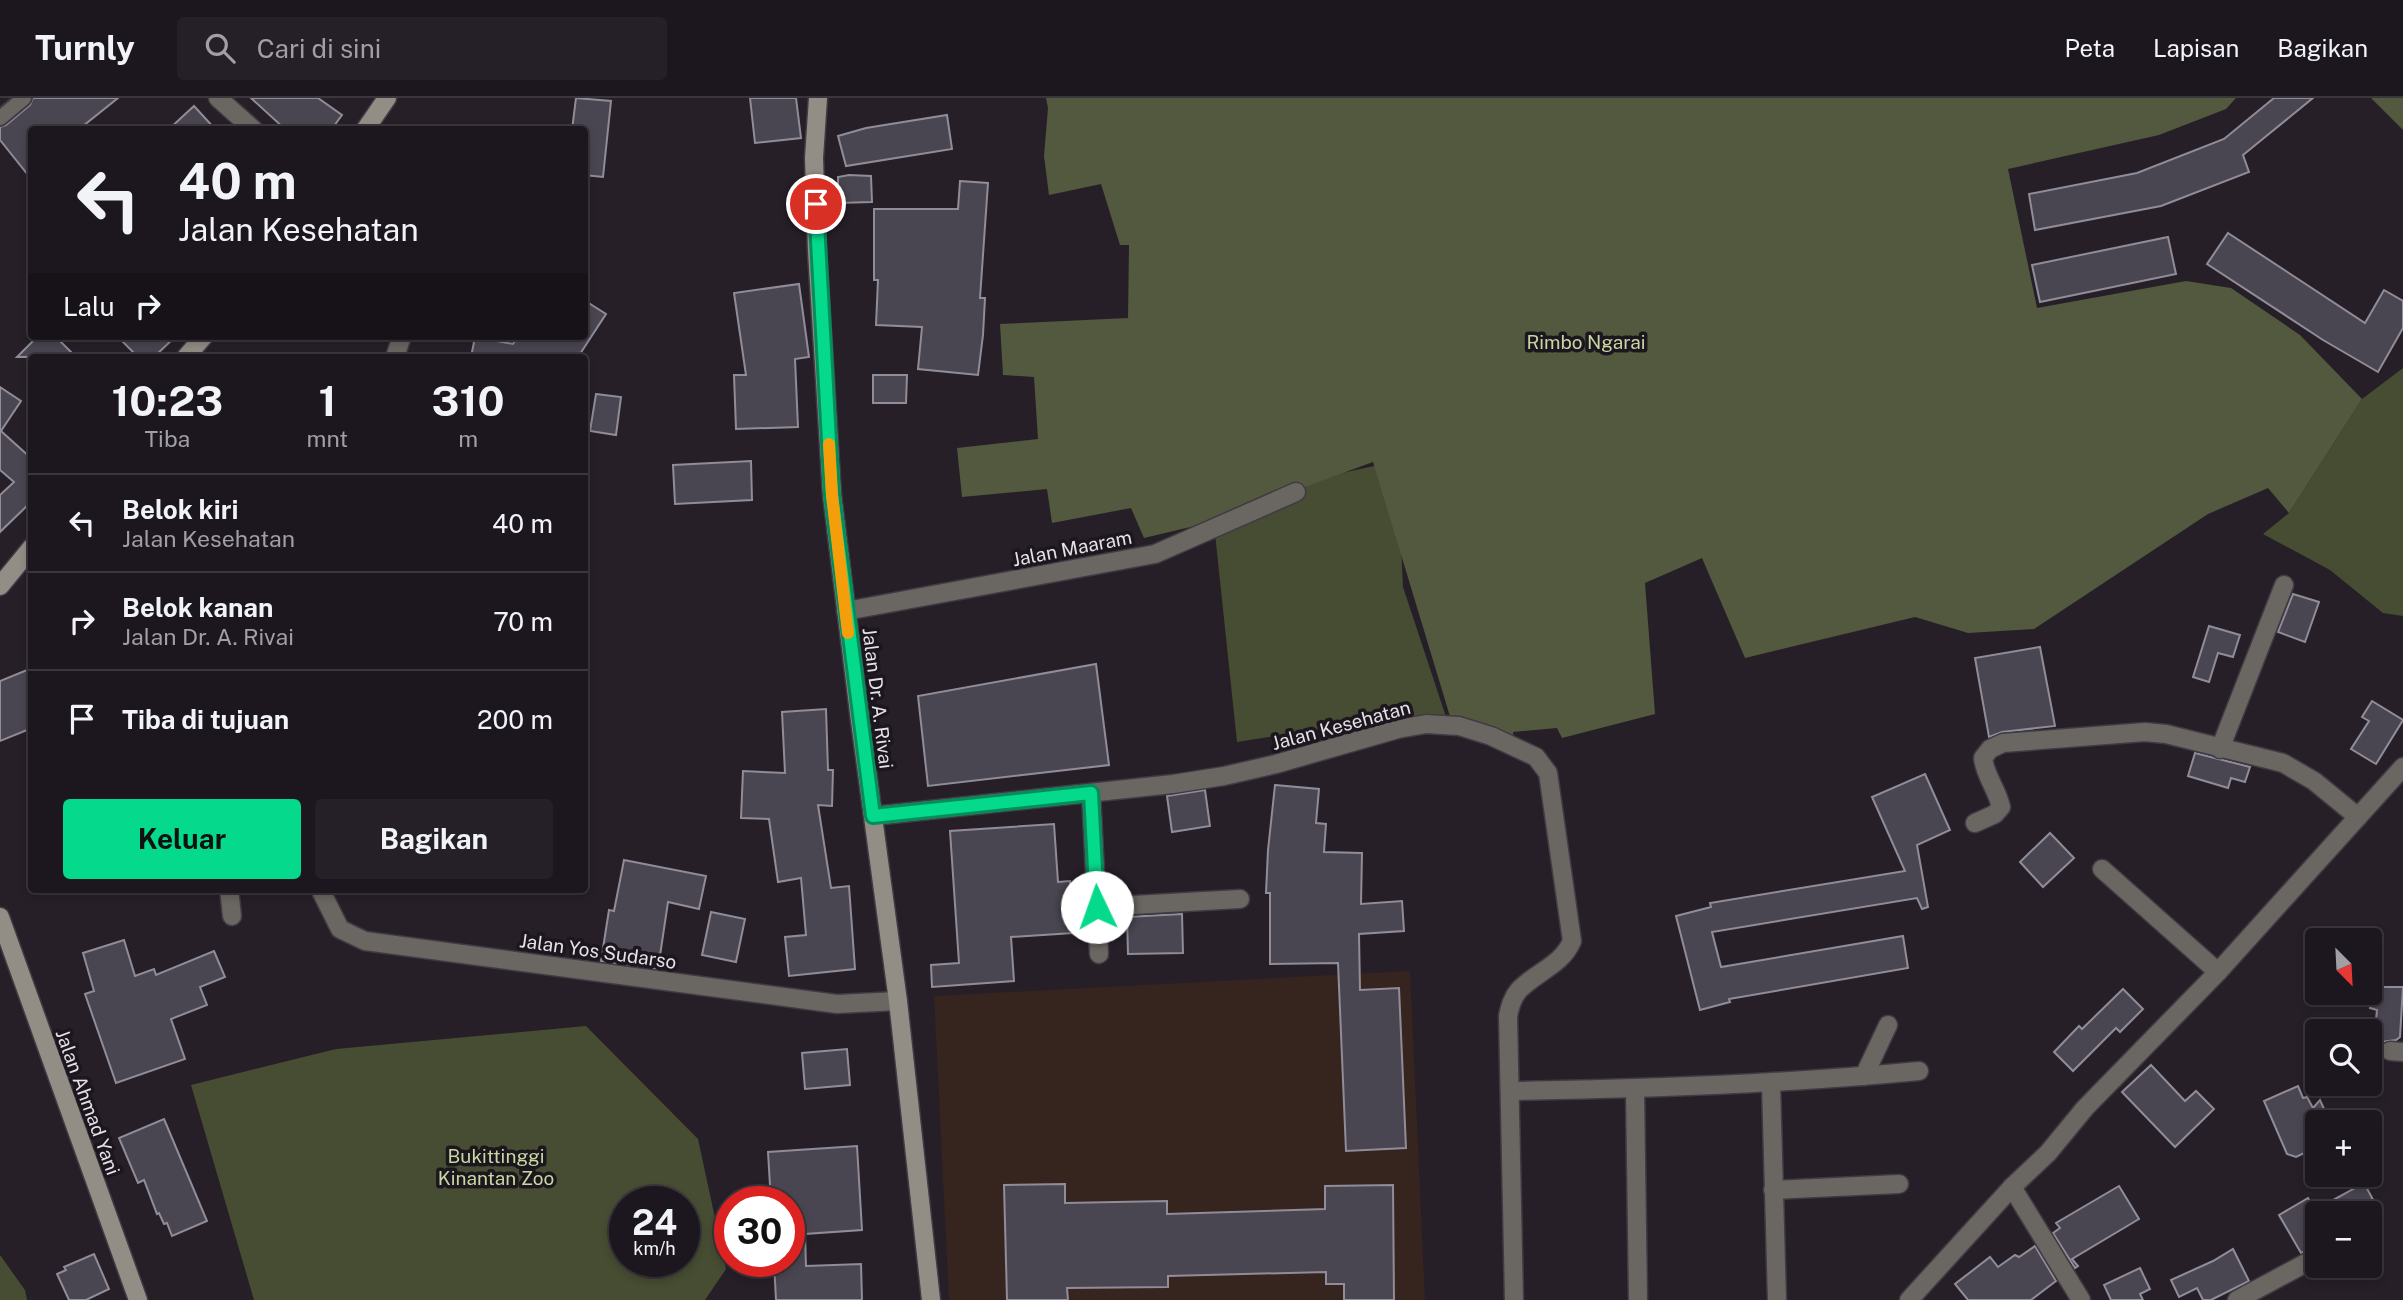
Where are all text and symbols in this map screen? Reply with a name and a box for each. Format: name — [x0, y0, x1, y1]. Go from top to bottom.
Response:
search box — [177, 17, 667, 80]
text: Turnly — [35, 29, 135, 67]
icon: search — [201, 29, 239, 67]
text: Cari di sini — [257, 33, 381, 64]
text: Peta — [2064, 34, 2115, 62]
text: Lapisan — [2153, 34, 2239, 62]
text: Bagikan — [2277, 34, 2368, 62]
text: 40 m — [178, 152, 297, 210]
icon: left — [63, 154, 154, 245]
pin — [786, 174, 846, 234]
icon: arrive — [797, 185, 835, 223]
text: Jalan Kesehatan — [178, 211, 419, 248]
icon: right — [129, 287, 167, 325]
text: Lalu — [63, 291, 115, 322]
park label: Rimbo Ngarai — [1526, 331, 1646, 353]
text: 10:23 — [111, 376, 223, 425]
text: 1 — [318, 376, 336, 425]
text: 310 — [432, 376, 505, 425]
text: Tiba — [144, 425, 190, 452]
text: mnt — [307, 425, 348, 452]
text: m — [458, 425, 478, 452]
text: Belok kiri — [122, 494, 238, 525]
icon: left — [63, 504, 101, 542]
text: 40 m — [492, 508, 553, 539]
text: Jalan Kesehatan — [122, 525, 295, 552]
street label: Jalan Maaram — [1010, 526, 1134, 570]
text: Belok kanan — [122, 592, 273, 623]
icon: right — [63, 602, 101, 640]
text: 70 m — [493, 606, 553, 637]
text: Jalan Dr. A. Rivai — [122, 623, 294, 650]
street label: Jalan Dr. A. Rivai — [858, 626, 898, 770]
street label: Jalan Kesehatan — [1269, 696, 1413, 754]
icon: arrive — [63, 700, 101, 738]
text: Tiba di tujuan — [122, 704, 289, 735]
text: 200 m — [477, 704, 553, 735]
button: Keluar — [63, 799, 301, 879]
button: Bagikan — [315, 799, 553, 879]
position arrow — [1060, 870, 1134, 944]
north arrow — [2305, 928, 2382, 1004]
map controls — [2305, 928, 2382, 1278]
street label: Jalan Yos Sudarso — [518, 929, 678, 973]
button: search — [2305, 1019, 2382, 1096]
street label: Jalan Ahmad Yani — [51, 1026, 125, 1178]
button: + — [2305, 1110, 2382, 1187]
park label: Bukittinggi Kinantan Zoo — [438, 1145, 554, 1189]
speed limit sign: 30 — [714, 1186, 805, 1277]
button: − — [2305, 1201, 2382, 1278]
text: 24 — [632, 1202, 677, 1243]
text: km/h — [633, 1238, 676, 1259]

